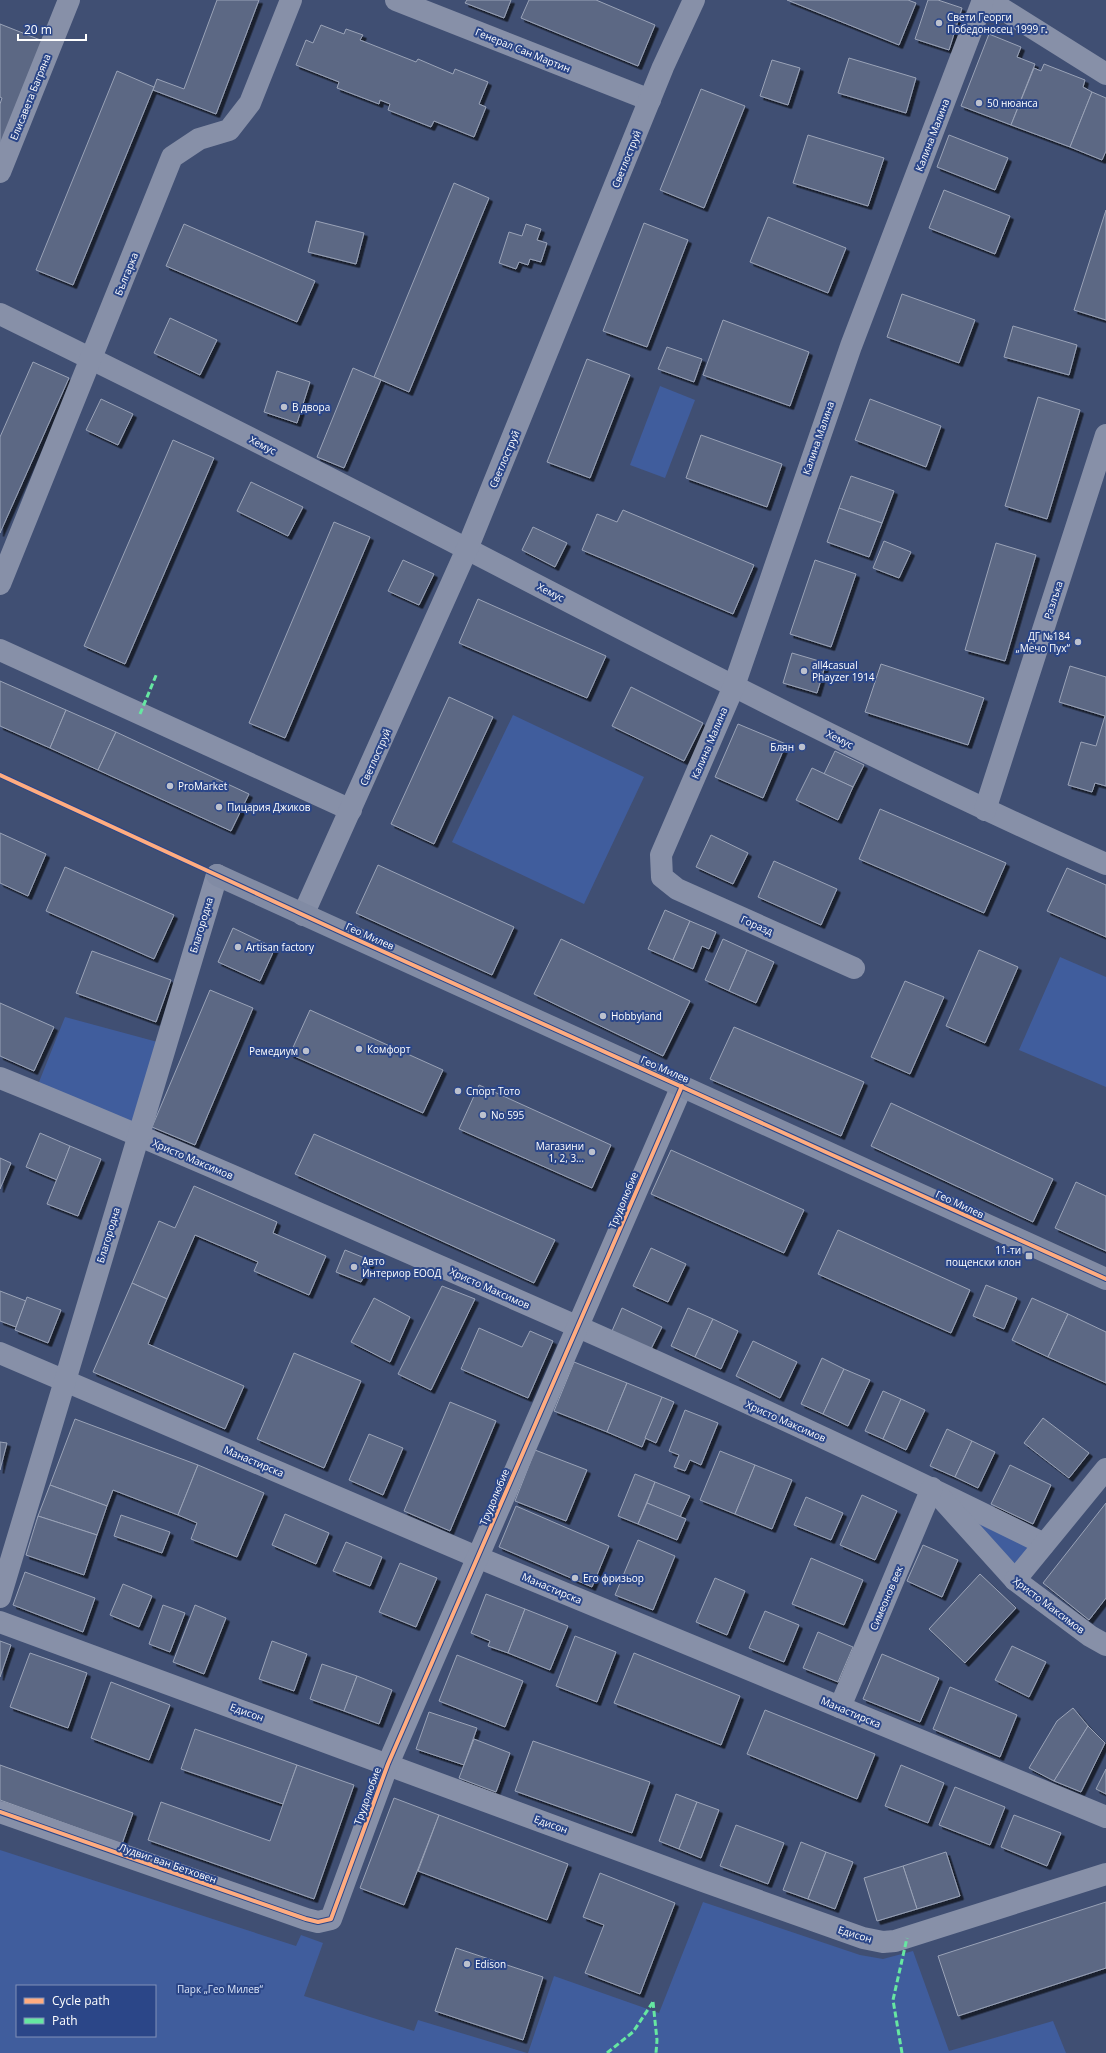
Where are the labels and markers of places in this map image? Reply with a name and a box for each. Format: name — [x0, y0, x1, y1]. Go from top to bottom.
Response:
place label: Свети Георги Победоносец 1999 г. — [947, 10, 1048, 36]
marker: Свети Георги Победоносец 1999 г. — [934, 18, 944, 28]
place label: 50 нюанса — [987, 96, 1038, 110]
marker: 50 нюанса — [974, 98, 984, 108]
place label: В двора — [292, 400, 330, 414]
marker: В двора — [279, 402, 289, 412]
place label: ДГ №184 „Мечо Пух“ — [1016, 629, 1071, 655]
marker: ДГ №184 „Мечо Пух“ — [1073, 637, 1083, 647]
place label: all4casual Phayzer 1914 — [812, 658, 875, 684]
marker: all4casual Phayzer 1914 — [799, 666, 809, 676]
place label: Блян — [770, 740, 794, 754]
marker: Блян — [797, 742, 807, 752]
place label: ProMarket — [178, 779, 228, 793]
marker: ProMarket — [165, 781, 175, 791]
place label: Пицария Джиков — [227, 800, 311, 814]
marker: Пицария Джиков — [214, 802, 224, 812]
place label: Artisan factory — [246, 940, 315, 954]
marker: Artisan factory — [233, 942, 243, 952]
place label: Hobbyland — [611, 1009, 662, 1023]
marker: Hobbyland — [598, 1011, 608, 1021]
place label: Комфорт — [367, 1042, 411, 1056]
place label: Ремедиум — [249, 1044, 298, 1058]
marker: Комфорт — [354, 1044, 364, 1054]
marker: Ремедиум — [301, 1046, 311, 1056]
place label: Спорт Тото — [466, 1084, 520, 1098]
marker: Спорт Тото — [453, 1086, 463, 1096]
place label: No 595 — [491, 1108, 525, 1122]
marker: No 595 — [478, 1110, 488, 1120]
place label: Магазини 1, 2, 3... — [536, 1139, 584, 1165]
marker: Магазини 1, 2, 3... — [587, 1147, 597, 1157]
place label: 11-ти пощенски клон — [946, 1243, 1021, 1269]
marker: 11-ти пощенски клон — [1024, 1251, 1034, 1261]
place label: Авто Интериор ЕООД — [362, 1254, 442, 1280]
marker: Авто Интериор ЕООД — [349, 1262, 359, 1272]
place label: Его фризьор — [583, 1571, 644, 1585]
marker: Его фризьор — [570, 1573, 580, 1583]
place label: Edison — [475, 1957, 506, 1971]
marker: Edison — [462, 1959, 472, 1969]

